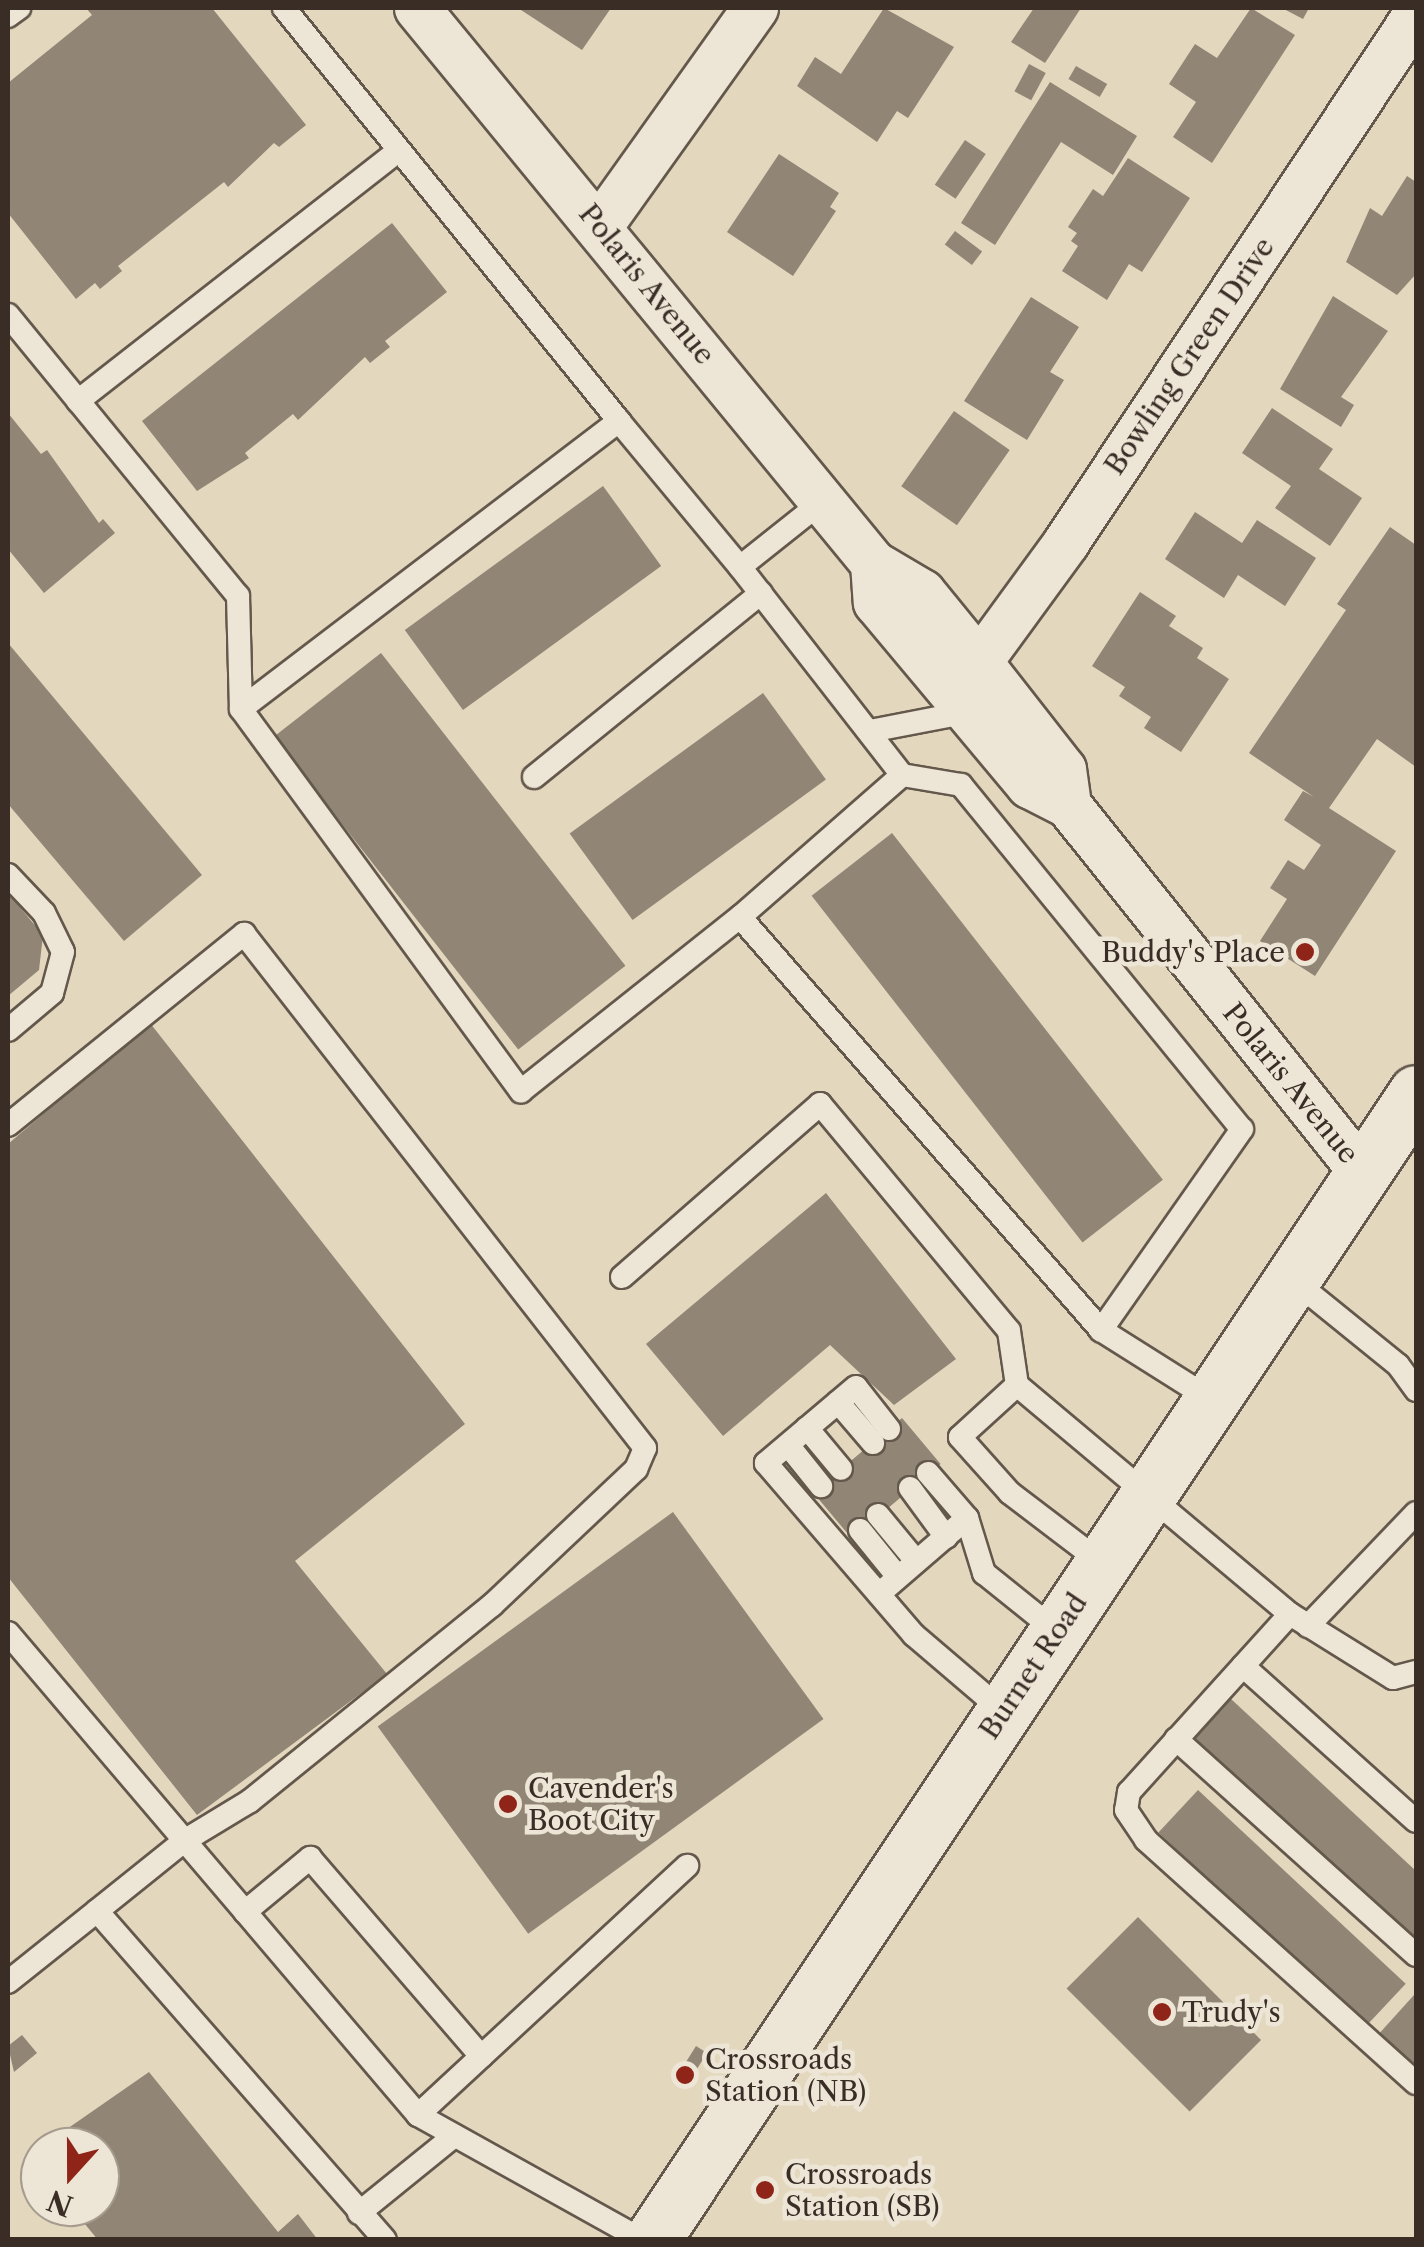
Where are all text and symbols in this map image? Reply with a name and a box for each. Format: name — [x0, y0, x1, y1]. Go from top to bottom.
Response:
street label: Polaris Avenue — [572, 197, 722, 371]
street label: Bowling Green Drive — [1097, 231, 1281, 481]
place label: Buddy's Place — [1101, 935, 1285, 969]
marker: Buddy's Place — [1294, 941, 1316, 963]
street label: Polaris Avenue — [1216, 996, 1366, 1170]
street label: Burnet Road — [972, 1587, 1094, 1745]
place label: Cavender's Boot City — [528, 1771, 674, 1837]
marker: Cavender's Boot City — [497, 1793, 519, 1815]
place label: Trudy's — [1182, 1995, 1281, 2029]
marker: Trudy's — [1151, 2001, 1173, 2023]
place label: Crossroads Station (NB) — [705, 2042, 866, 2108]
marker: Crossroads Station (NB) — [674, 2064, 696, 2086]
north arrow — [20, 2127, 120, 2227]
place label: Crossroads Station (SB) — [785, 2157, 940, 2223]
marker: Crossroads Station (SB) — [754, 2179, 776, 2201]
text: N — [43, 2183, 77, 2223]

